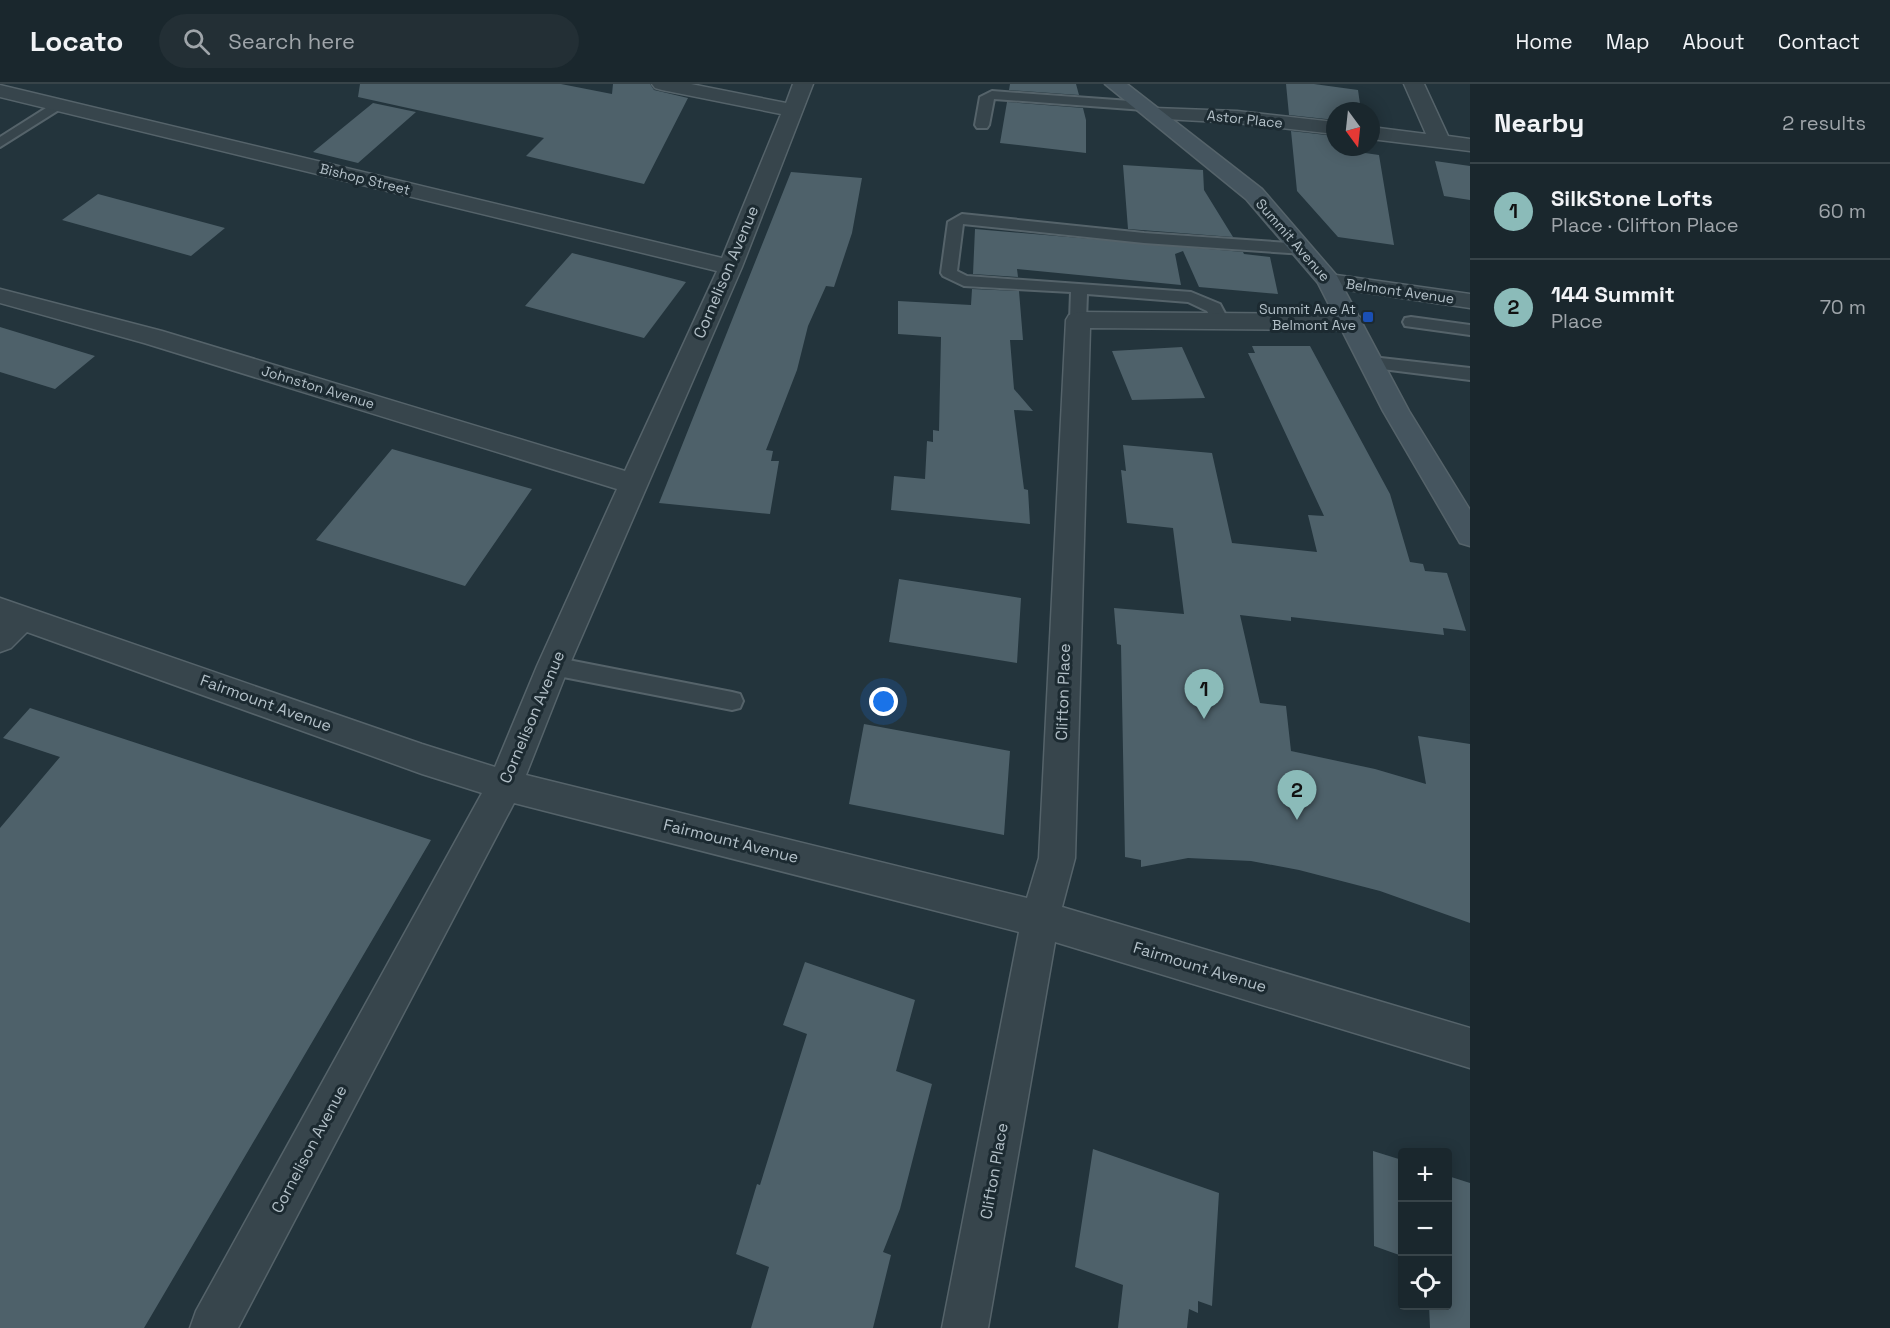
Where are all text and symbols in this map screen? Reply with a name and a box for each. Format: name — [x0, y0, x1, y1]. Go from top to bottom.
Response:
search box — [159, 14, 579, 68]
text: Locato — [30, 23, 123, 59]
icon: search — [180, 25, 213, 58]
text: Search here — [228, 27, 355, 55]
text: Home — [1515, 28, 1573, 55]
text: Map — [1606, 28, 1650, 55]
text: About — [1683, 28, 1745, 55]
text: Contact — [1778, 28, 1860, 55]
north arrow — [1326, 102, 1380, 156]
street label: Astor Place — [1206, 106, 1284, 132]
text: Nearby — [1494, 106, 1584, 140]
text: 2 results — [1782, 110, 1866, 136]
street label: Bishop Street — [318, 159, 412, 199]
text: SilkStone Lofts — [1551, 184, 1713, 212]
street label: Summit Avenue — [1252, 195, 1334, 285]
text: 1 — [1509, 198, 1518, 224]
text: 60 m — [1819, 198, 1866, 224]
street label: Cornelison Avenue — [689, 203, 763, 341]
text: Place · Clifton Place — [1551, 212, 1739, 238]
street label: Belmont Avenue — [1345, 274, 1455, 308]
text: 144 Summit — [1551, 280, 1675, 308]
text: 2 — [1508, 294, 1519, 320]
text: 70 m — [1820, 294, 1866, 320]
place label: Summit Ave At Belmont Ave — [1259, 300, 1356, 334]
text: Place — [1551, 308, 1603, 334]
marker: Summit Ave At Belmont Ave — [1361, 310, 1375, 324]
street label: Johnston Avenue — [259, 361, 377, 413]
street label: Clifton Place — [1051, 643, 1075, 741]
street label: Cornelison Avenue — [495, 648, 569, 786]
street label: Fairmount Avenue — [197, 669, 335, 737]
pin: 1 — [1184, 670, 1224, 719]
your location — [869, 687, 898, 716]
pin: 2 — [1278, 770, 1316, 820]
street label: Fairmount Avenue — [661, 814, 801, 868]
street label: Fairmount Avenue — [1131, 937, 1269, 997]
street label: Cornelison Avenue — [266, 1081, 352, 1217]
street label: Clifton Place — [975, 1121, 1013, 1221]
map controls — [1398, 1148, 1452, 1310]
button: + — [1398, 1148, 1452, 1202]
button: − — [1398, 1202, 1452, 1256]
button: locate — [1398, 1256, 1452, 1310]

